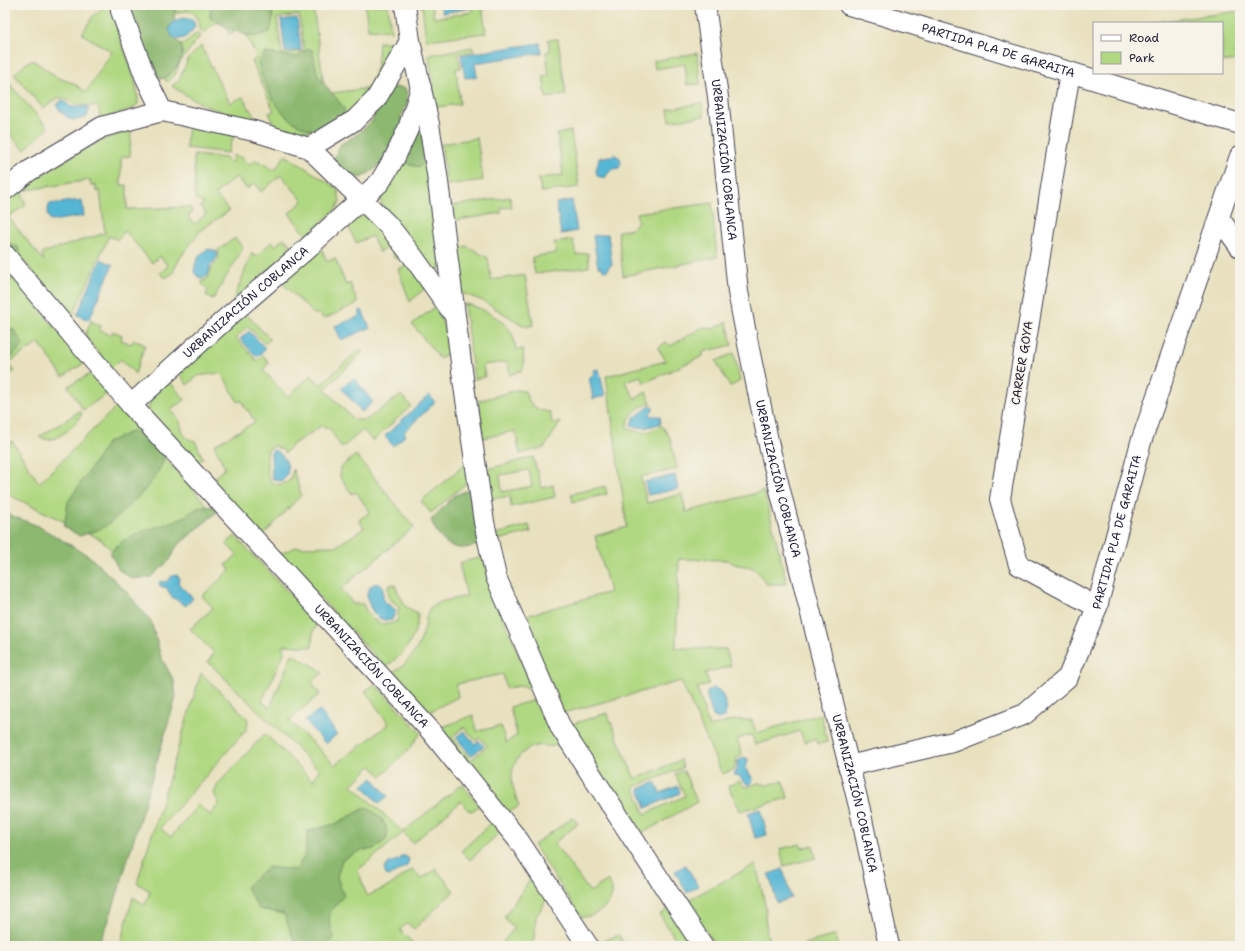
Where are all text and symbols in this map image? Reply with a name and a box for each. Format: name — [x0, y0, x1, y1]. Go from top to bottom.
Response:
street label: PARTIDA PLA DE GARAITA — [920, 20, 1077, 81]
legend — [1093, 22, 1223, 74]
text: Road — [1129, 30, 1160, 46]
text: Park — [1129, 50, 1155, 66]
street label: URBANIZACIÓN COBLANCA — [708, 78, 741, 242]
street label: URBANIZACIÓN COBLANCA — [180, 243, 312, 362]
street label: CARRER GOYA — [1007, 320, 1037, 406]
street label: URBANIZACIÓN COBLANCA — [752, 398, 805, 560]
street label: PARTIDA PLA DE GARAITA — [1089, 453, 1145, 611]
street label: URBANIZACIÓN COBLANCA — [311, 601, 432, 732]
street label: URBANIZACIÓN COBLANCA — [828, 713, 881, 874]

